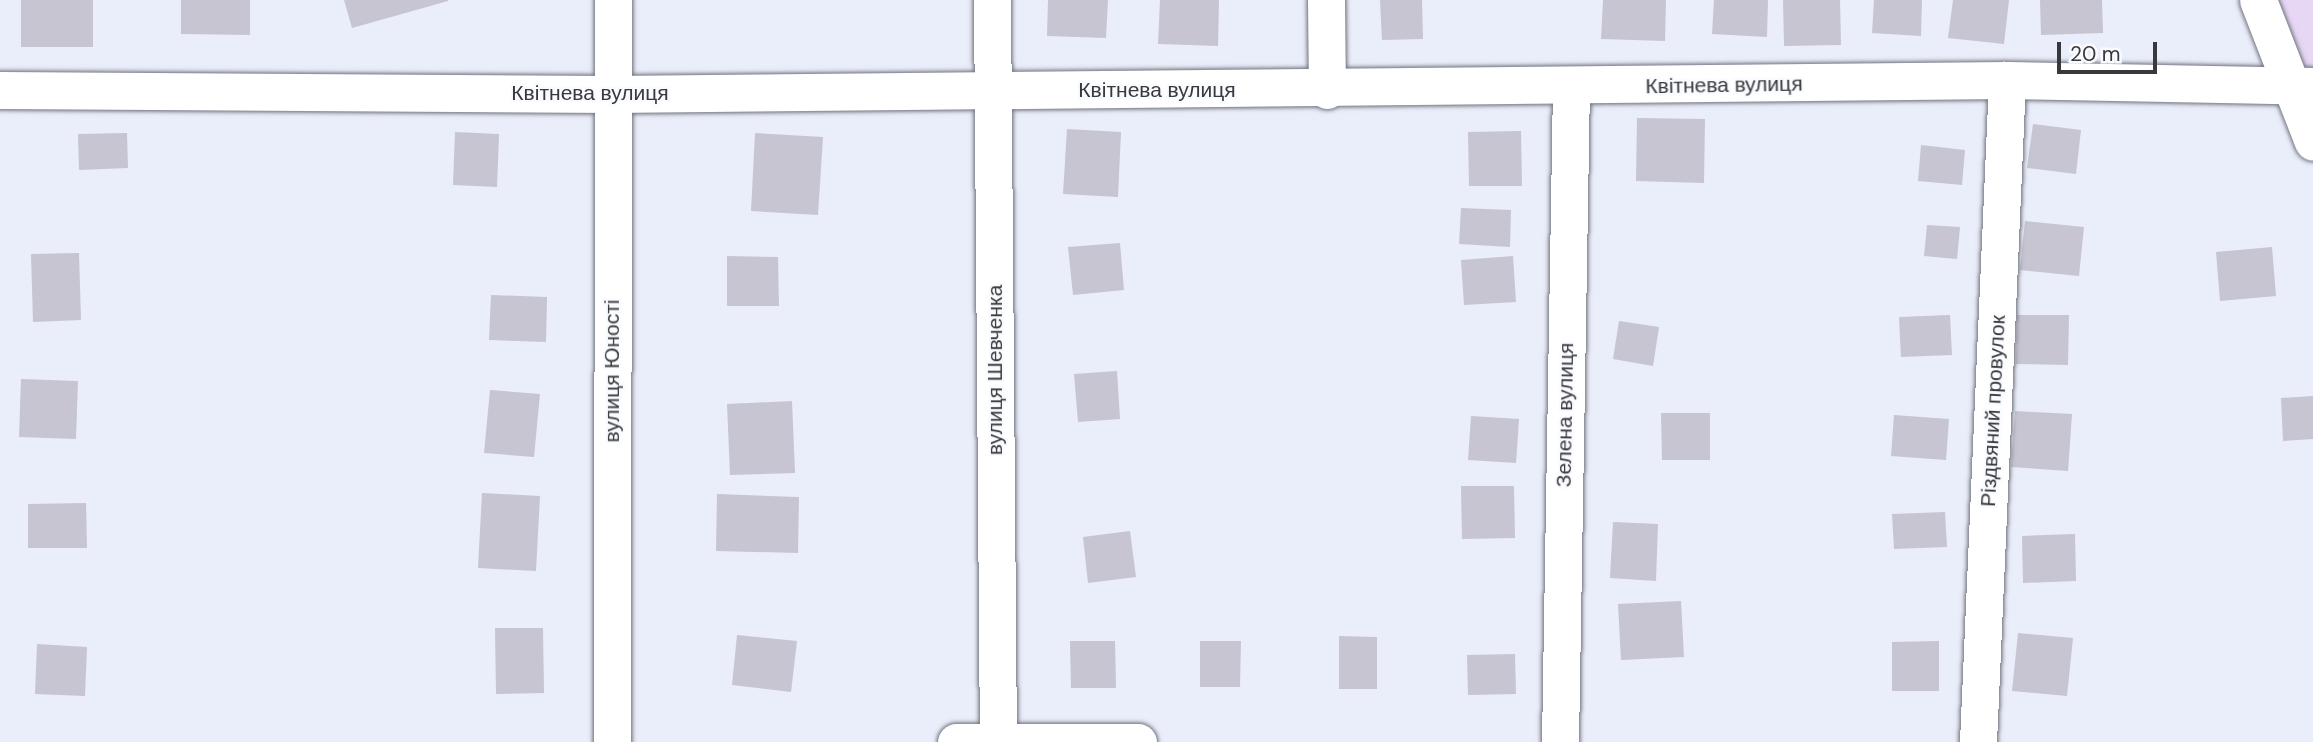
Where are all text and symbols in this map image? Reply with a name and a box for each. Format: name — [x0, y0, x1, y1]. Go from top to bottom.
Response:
scale bar — [2061, 28, 2161, 72]
text: 20 m — [2070, 40, 2121, 68]
street label: Квітнева вулиця — [1645, 71, 1803, 99]
street label: Квітнева вулиця — [1078, 77, 1236, 103]
street label: Квітнева вулиця — [511, 80, 669, 106]
street label: вулиця Шевченка — [982, 285, 1008, 455]
street label: вулиця Юності — [599, 300, 625, 442]
street label: Різдвяний провулок — [1975, 315, 2011, 507]
street label: Зелена вулиця — [1551, 343, 1579, 487]

